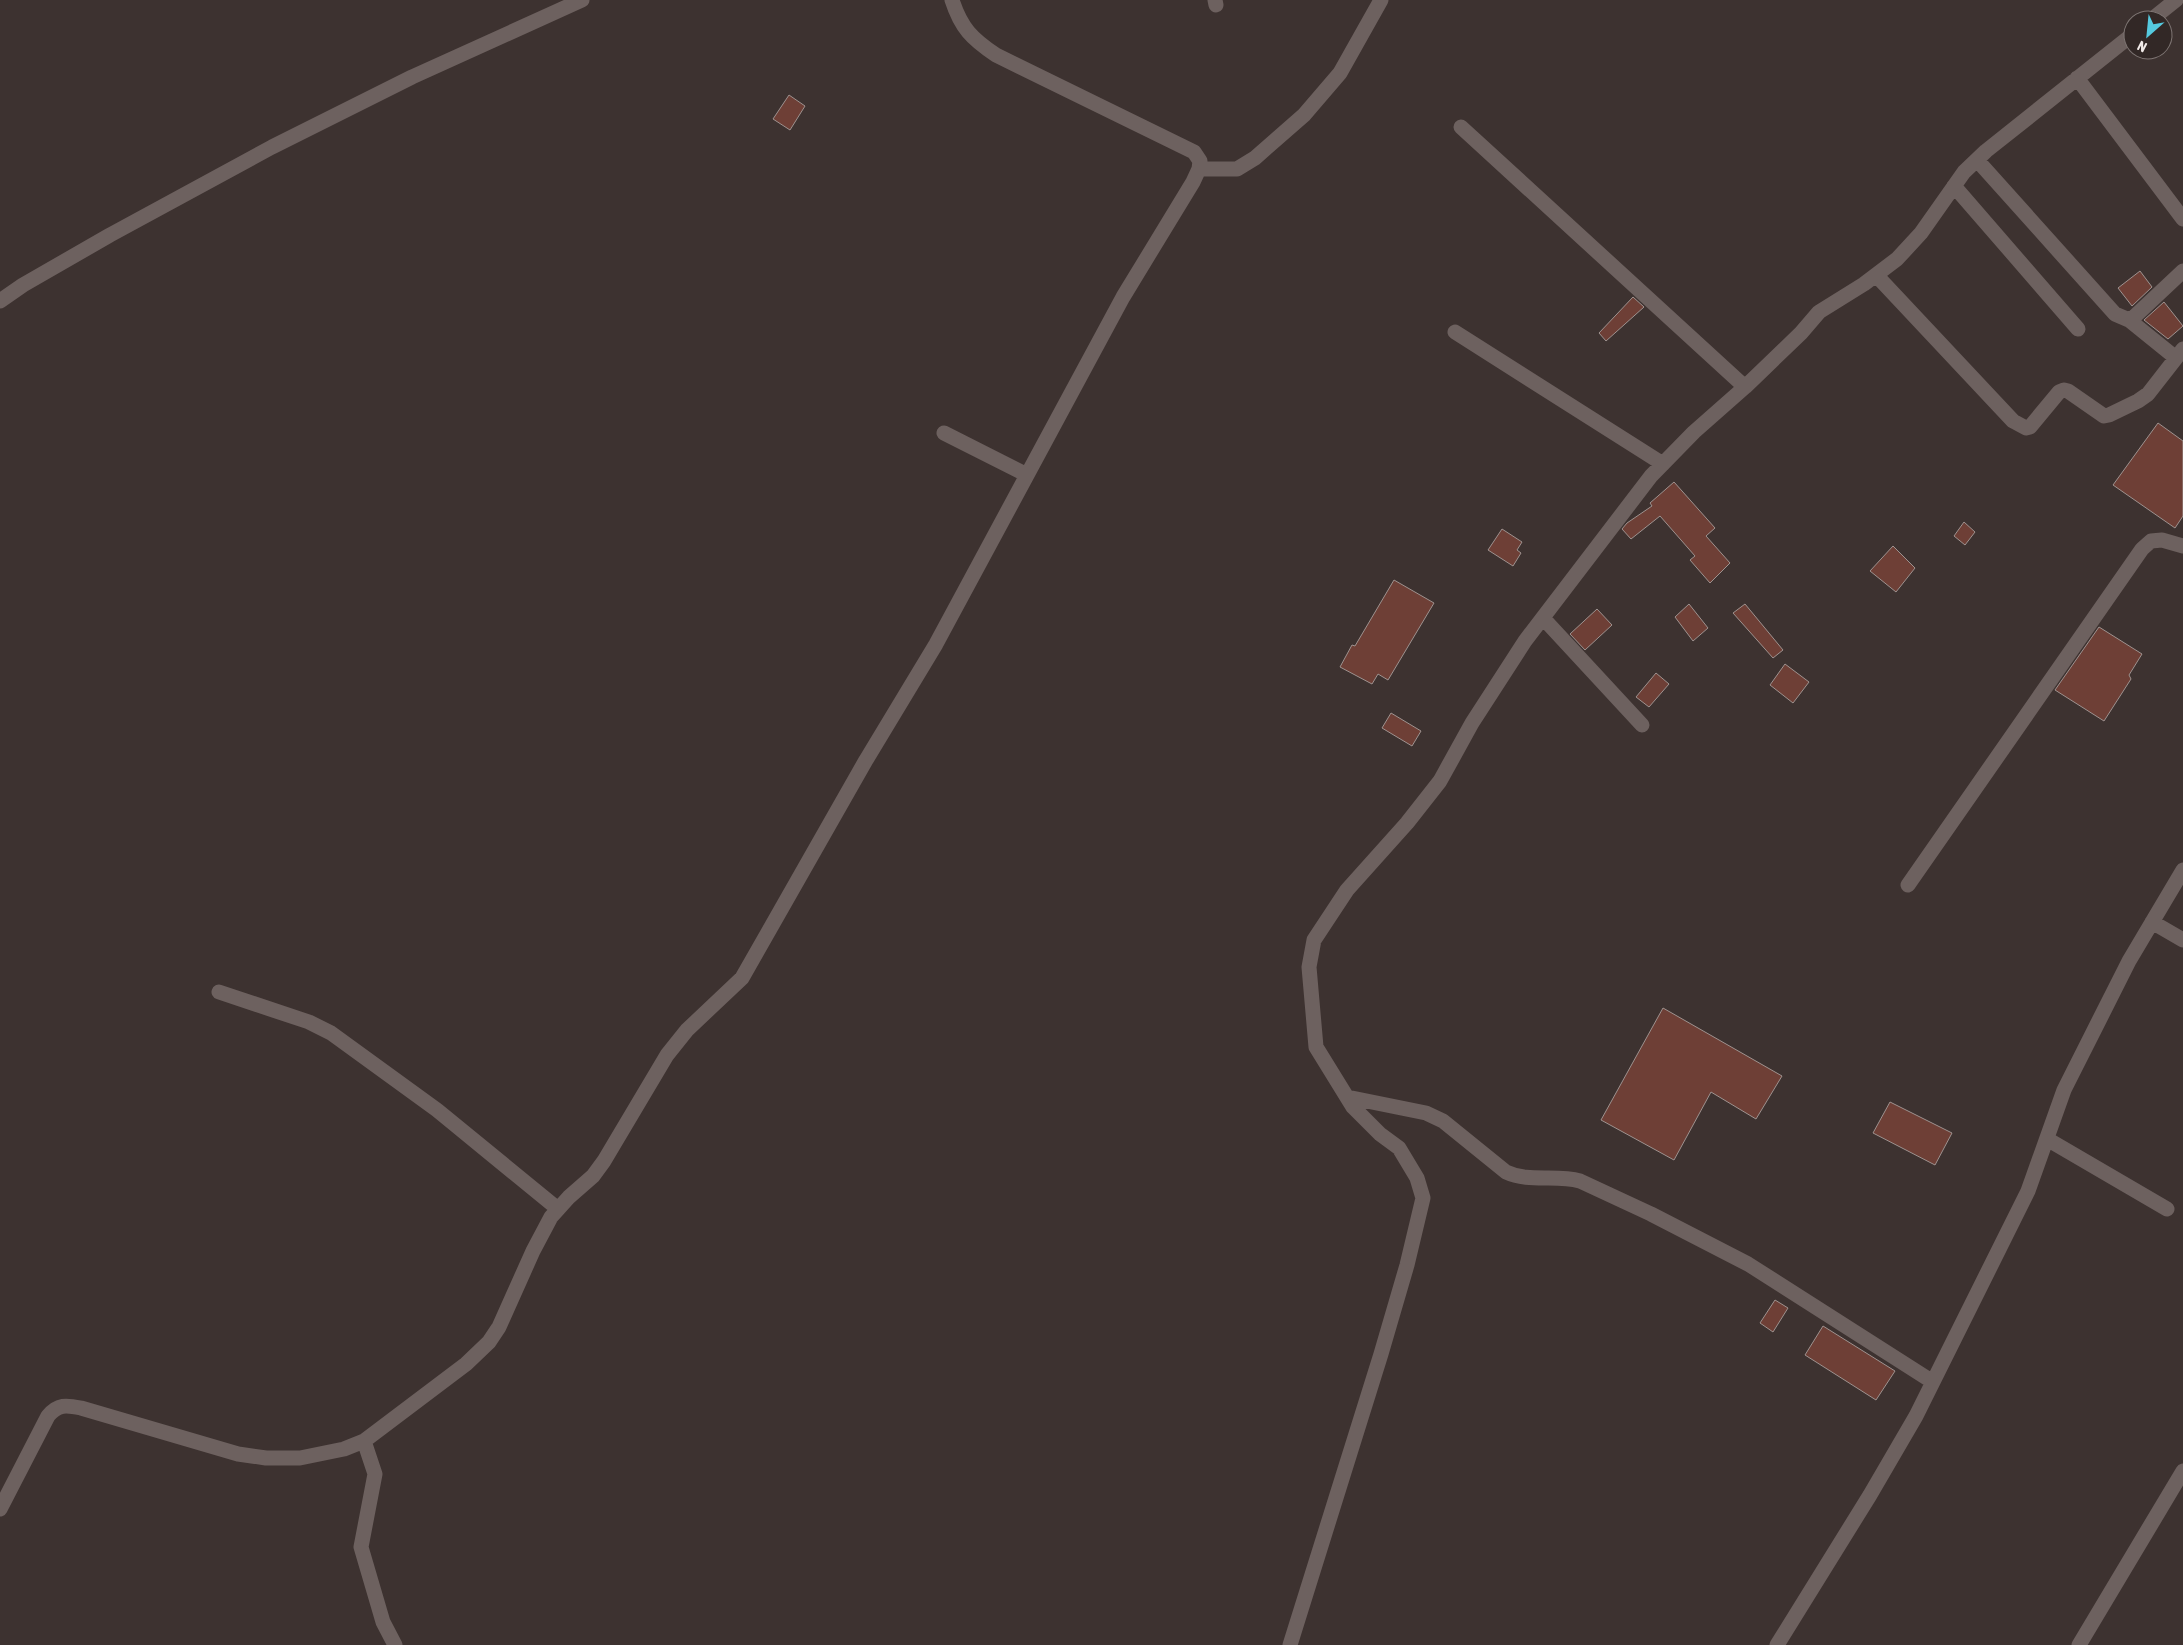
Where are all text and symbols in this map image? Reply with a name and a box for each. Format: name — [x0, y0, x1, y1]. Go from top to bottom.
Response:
north arrow — [2123, 10, 2173, 60]
text: N — [2135, 38, 2149, 56]

